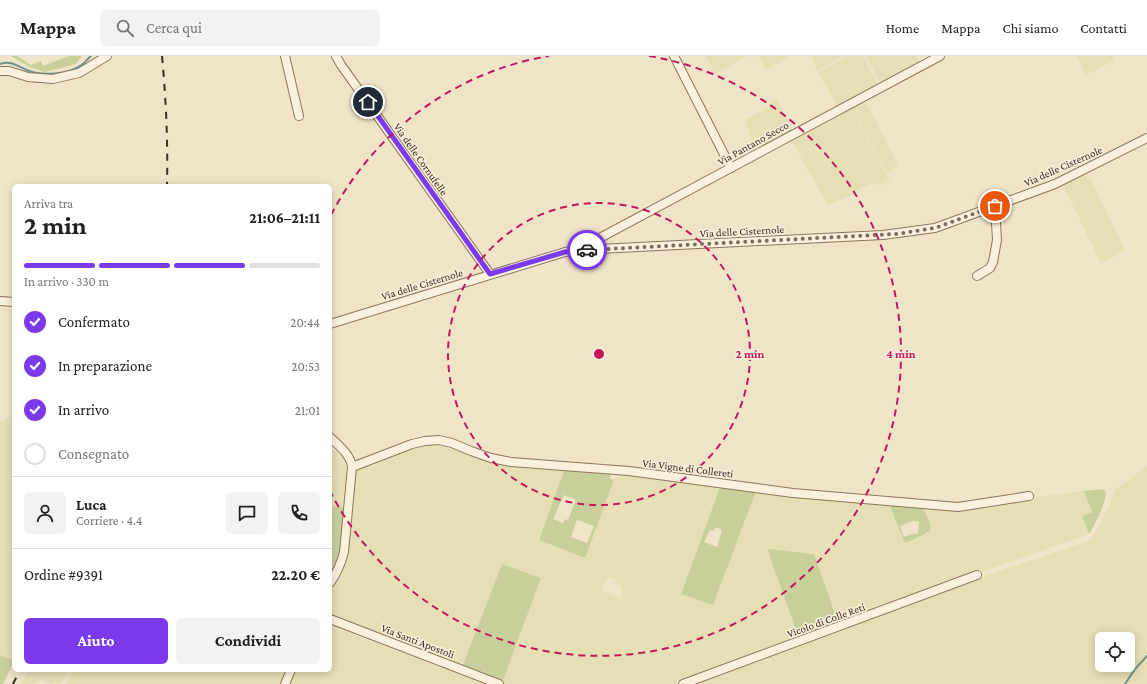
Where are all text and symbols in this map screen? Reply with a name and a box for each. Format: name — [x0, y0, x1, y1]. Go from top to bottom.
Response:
search box — [100, 10, 380, 46]
text: Mappa — [20, 17, 76, 38]
icon: search — [114, 17, 136, 39]
text: Cerca qui — [146, 20, 202, 36]
text: Home — [886, 20, 919, 36]
text: Mappa — [941, 20, 980, 36]
text: Chi siamo — [1002, 20, 1058, 36]
text: Contatti — [1080, 20, 1127, 36]
pin — [351, 85, 385, 119]
icon: home — [357, 91, 379, 113]
street label: Via Pantano Secco — [716, 118, 791, 167]
street label: Via delle Cornufelle — [392, 120, 451, 198]
street label: Via delle Cisternole — [1022, 143, 1104, 189]
pin — [978, 189, 1012, 223]
icon: bag — [984, 195, 1006, 217]
text: Arriva tra — [24, 196, 73, 211]
text: 21:06–21:11 — [249, 210, 320, 226]
text: 2 min — [24, 211, 87, 240]
street label: Via delle Cisternole — [699, 223, 785, 239]
courier — [567, 230, 607, 270]
icon: car — [576, 239, 598, 261]
street label: Via delle Cisternole — [380, 266, 464, 302]
text: In arrivo · 330 m — [24, 274, 109, 289]
icon: check — [24, 311, 46, 333]
text: Confermato — [58, 314, 130, 330]
text: 20:44 — [290, 315, 320, 330]
centre of rings — [592, 347, 606, 361]
text: 2 min — [736, 347, 765, 361]
text: 4 min — [886, 347, 916, 361]
icon: check — [24, 355, 46, 377]
text: In preparazione — [58, 358, 152, 374]
text: 20:53 — [291, 359, 320, 374]
icon: check — [24, 399, 46, 421]
text: In arrivo — [58, 402, 109, 418]
text: 21:01 — [295, 403, 320, 418]
text: Consegnato — [58, 446, 129, 462]
street label: Via Vigne di Collereti — [642, 456, 734, 481]
button: person — [24, 492, 66, 534]
button: chat — [226, 492, 268, 534]
button: phone — [278, 492, 320, 534]
text: Luca — [76, 497, 106, 513]
text: Corriere · 4.4 — [76, 513, 142, 528]
text: Ordine #9391 — [24, 567, 103, 583]
text: 22.20 € — [271, 567, 320, 583]
street label: Vicolo di Colle Reti — [785, 600, 867, 640]
button: Aiuto — [24, 618, 168, 664]
button: Condividi — [176, 618, 320, 664]
street label: Via Santi Apostoli — [379, 622, 456, 661]
map controls — [1095, 632, 1135, 672]
button: locate — [1095, 632, 1135, 672]

